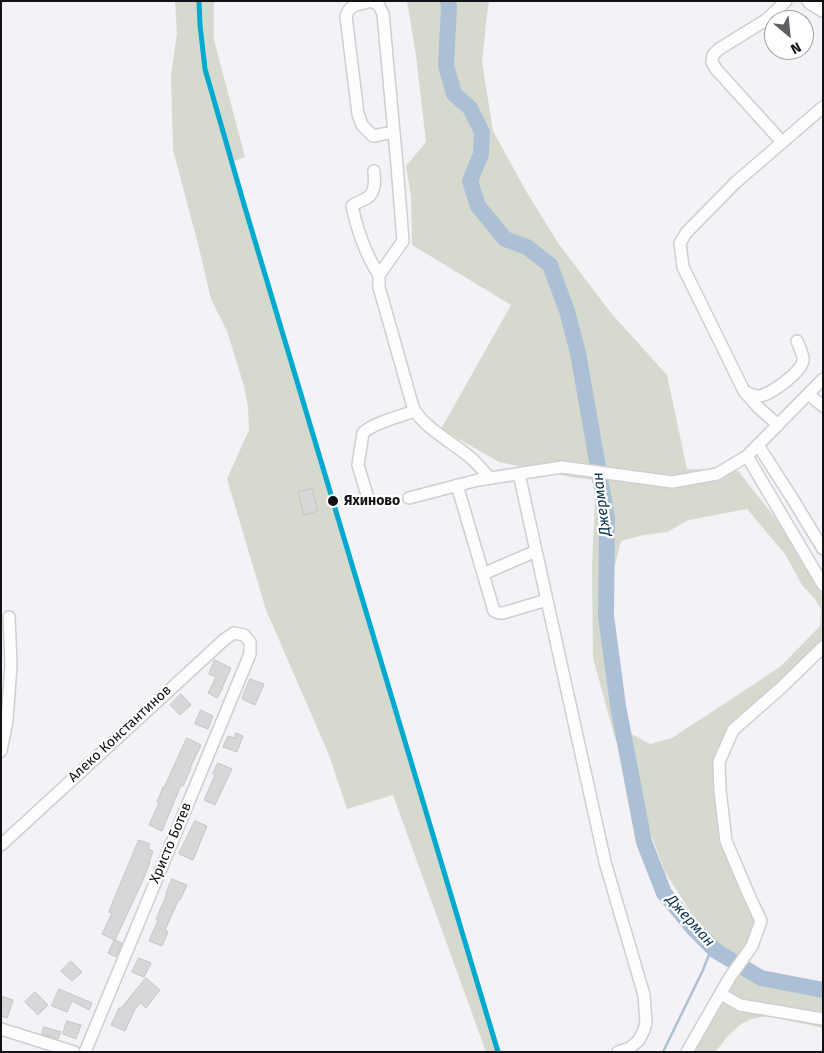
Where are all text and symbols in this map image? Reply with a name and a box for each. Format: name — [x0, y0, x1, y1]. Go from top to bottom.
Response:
north arrow — [764, 10, 814, 60]
text: N — [788, 38, 804, 57]
water label: Джерман — [589, 471, 615, 537]
place label: Яхиново — [344, 493, 400, 509]
marker: Яхиново — [326, 494, 340, 508]
street label: Алеко Константинов — [65, 682, 175, 786]
street label: Христо Ботев — [146, 800, 196, 886]
water label: Джерман — [662, 891, 718, 951]

